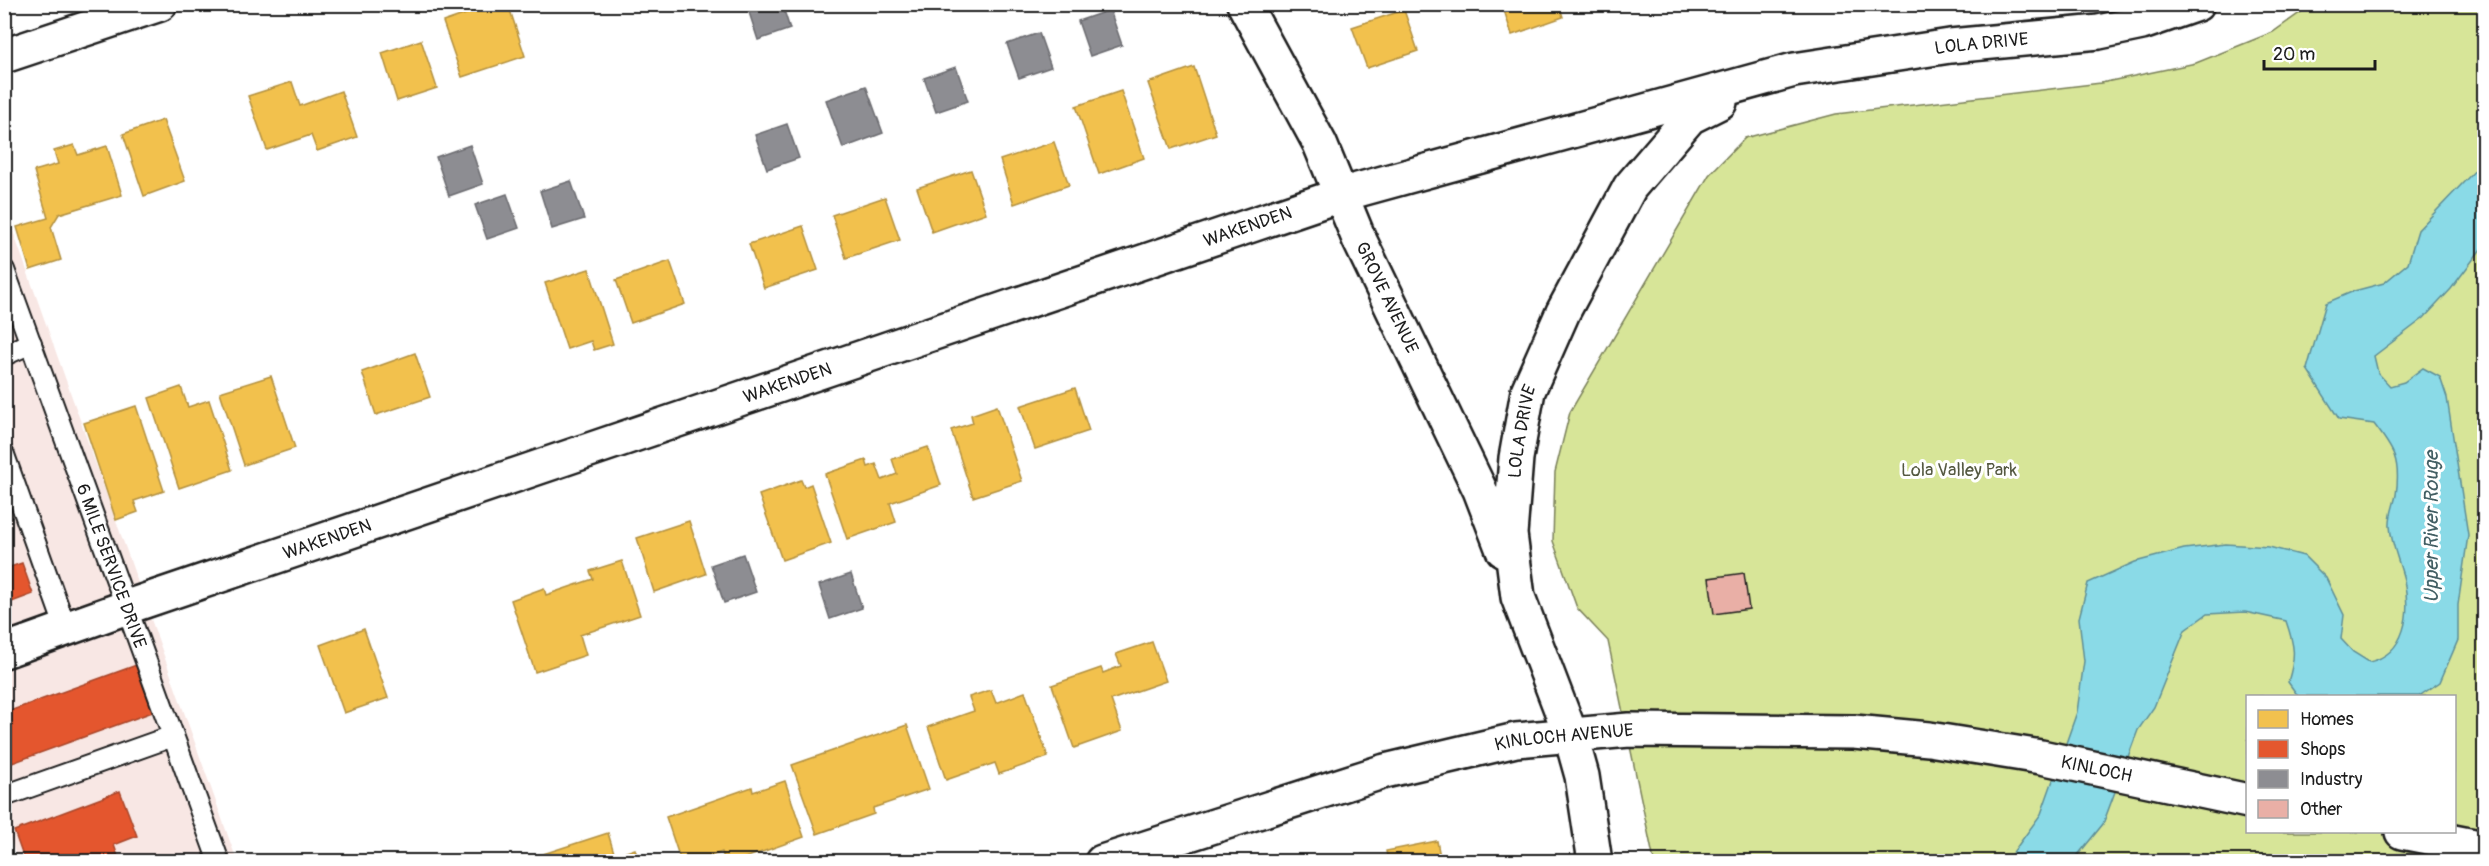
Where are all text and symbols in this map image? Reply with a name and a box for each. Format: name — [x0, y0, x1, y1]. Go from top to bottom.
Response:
street label: LOLA DRIVE — [1933, 27, 2029, 60]
scale bar — [2264, 33, 2375, 71]
text: 20 m — [2273, 43, 2315, 66]
street label: WAKENDEN — [1200, 201, 1295, 252]
street label: GROVE AVENUE — [1351, 238, 1424, 357]
street label: WAKENDEN — [740, 357, 835, 408]
street label: LOLA DRIVE — [1503, 381, 1541, 479]
water label: Upper River Rouge — [2419, 449, 2444, 603]
park label: Lola Valley Park — [1901, 459, 2018, 482]
street label: 6 MILE SERVICE DRIVE — [71, 481, 152, 652]
street label: WAKENDEN — [280, 513, 374, 565]
legend — [2246, 695, 2456, 833]
text: Homes — [2300, 708, 2353, 731]
street label: KINLOCH AVENUE — [1492, 718, 1634, 756]
text: Shops — [2300, 738, 2345, 761]
street label: KINLOCH — [2059, 750, 2134, 788]
text: Industry — [2300, 768, 2363, 791]
text: Other — [2300, 798, 2343, 821]

